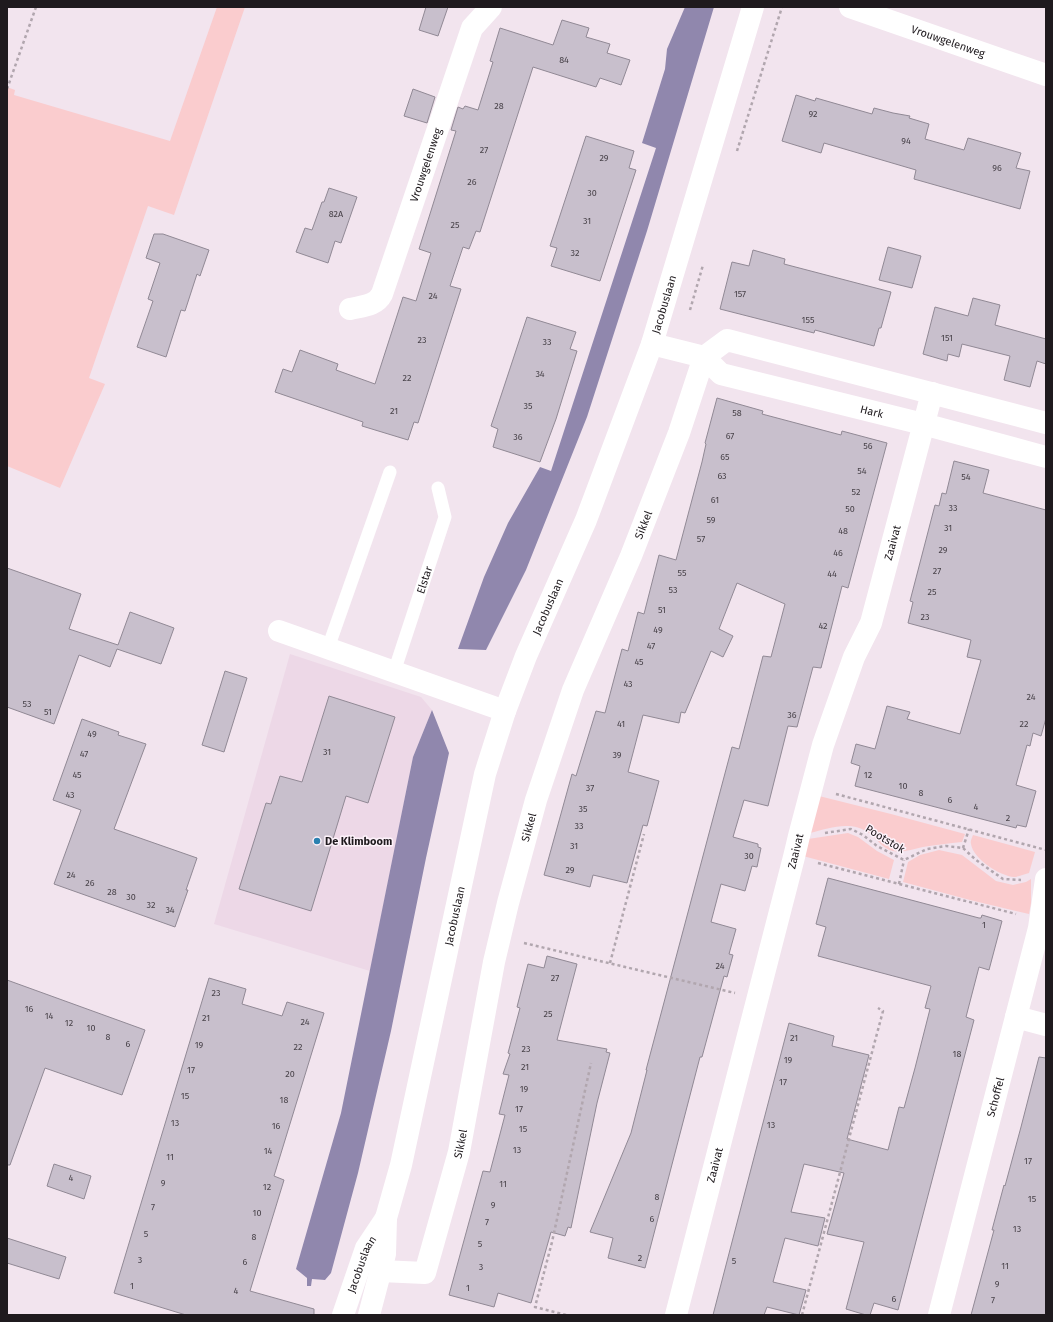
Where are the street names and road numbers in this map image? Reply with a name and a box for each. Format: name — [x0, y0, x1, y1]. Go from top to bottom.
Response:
street label: Vrouwgelenweg — [910, 22, 987, 60]
street label: Vrouwgelenweg — [407, 126, 444, 204]
street label: Jacobuslaan — [649, 274, 679, 335]
street label: Hark — [859, 402, 885, 421]
street label: Sikkel — [632, 509, 655, 541]
street label: Zaaivat — [881, 524, 903, 562]
street label: Elstar — [414, 564, 435, 595]
street label: Jacobuslaan — [530, 576, 566, 637]
street label: Sikkel — [518, 811, 539, 843]
street label: Pootstok — [863, 822, 907, 856]
street label: Zaaivat — [785, 832, 806, 870]
street label: Jacobuslaan — [442, 885, 467, 947]
street label: Schoffel — [984, 1076, 1007, 1118]
street label: Sikkel — [451, 1128, 470, 1160]
street label: Zaaivat — [704, 1146, 725, 1184]
street label: Jacobuslaan — [345, 1233, 379, 1295]

